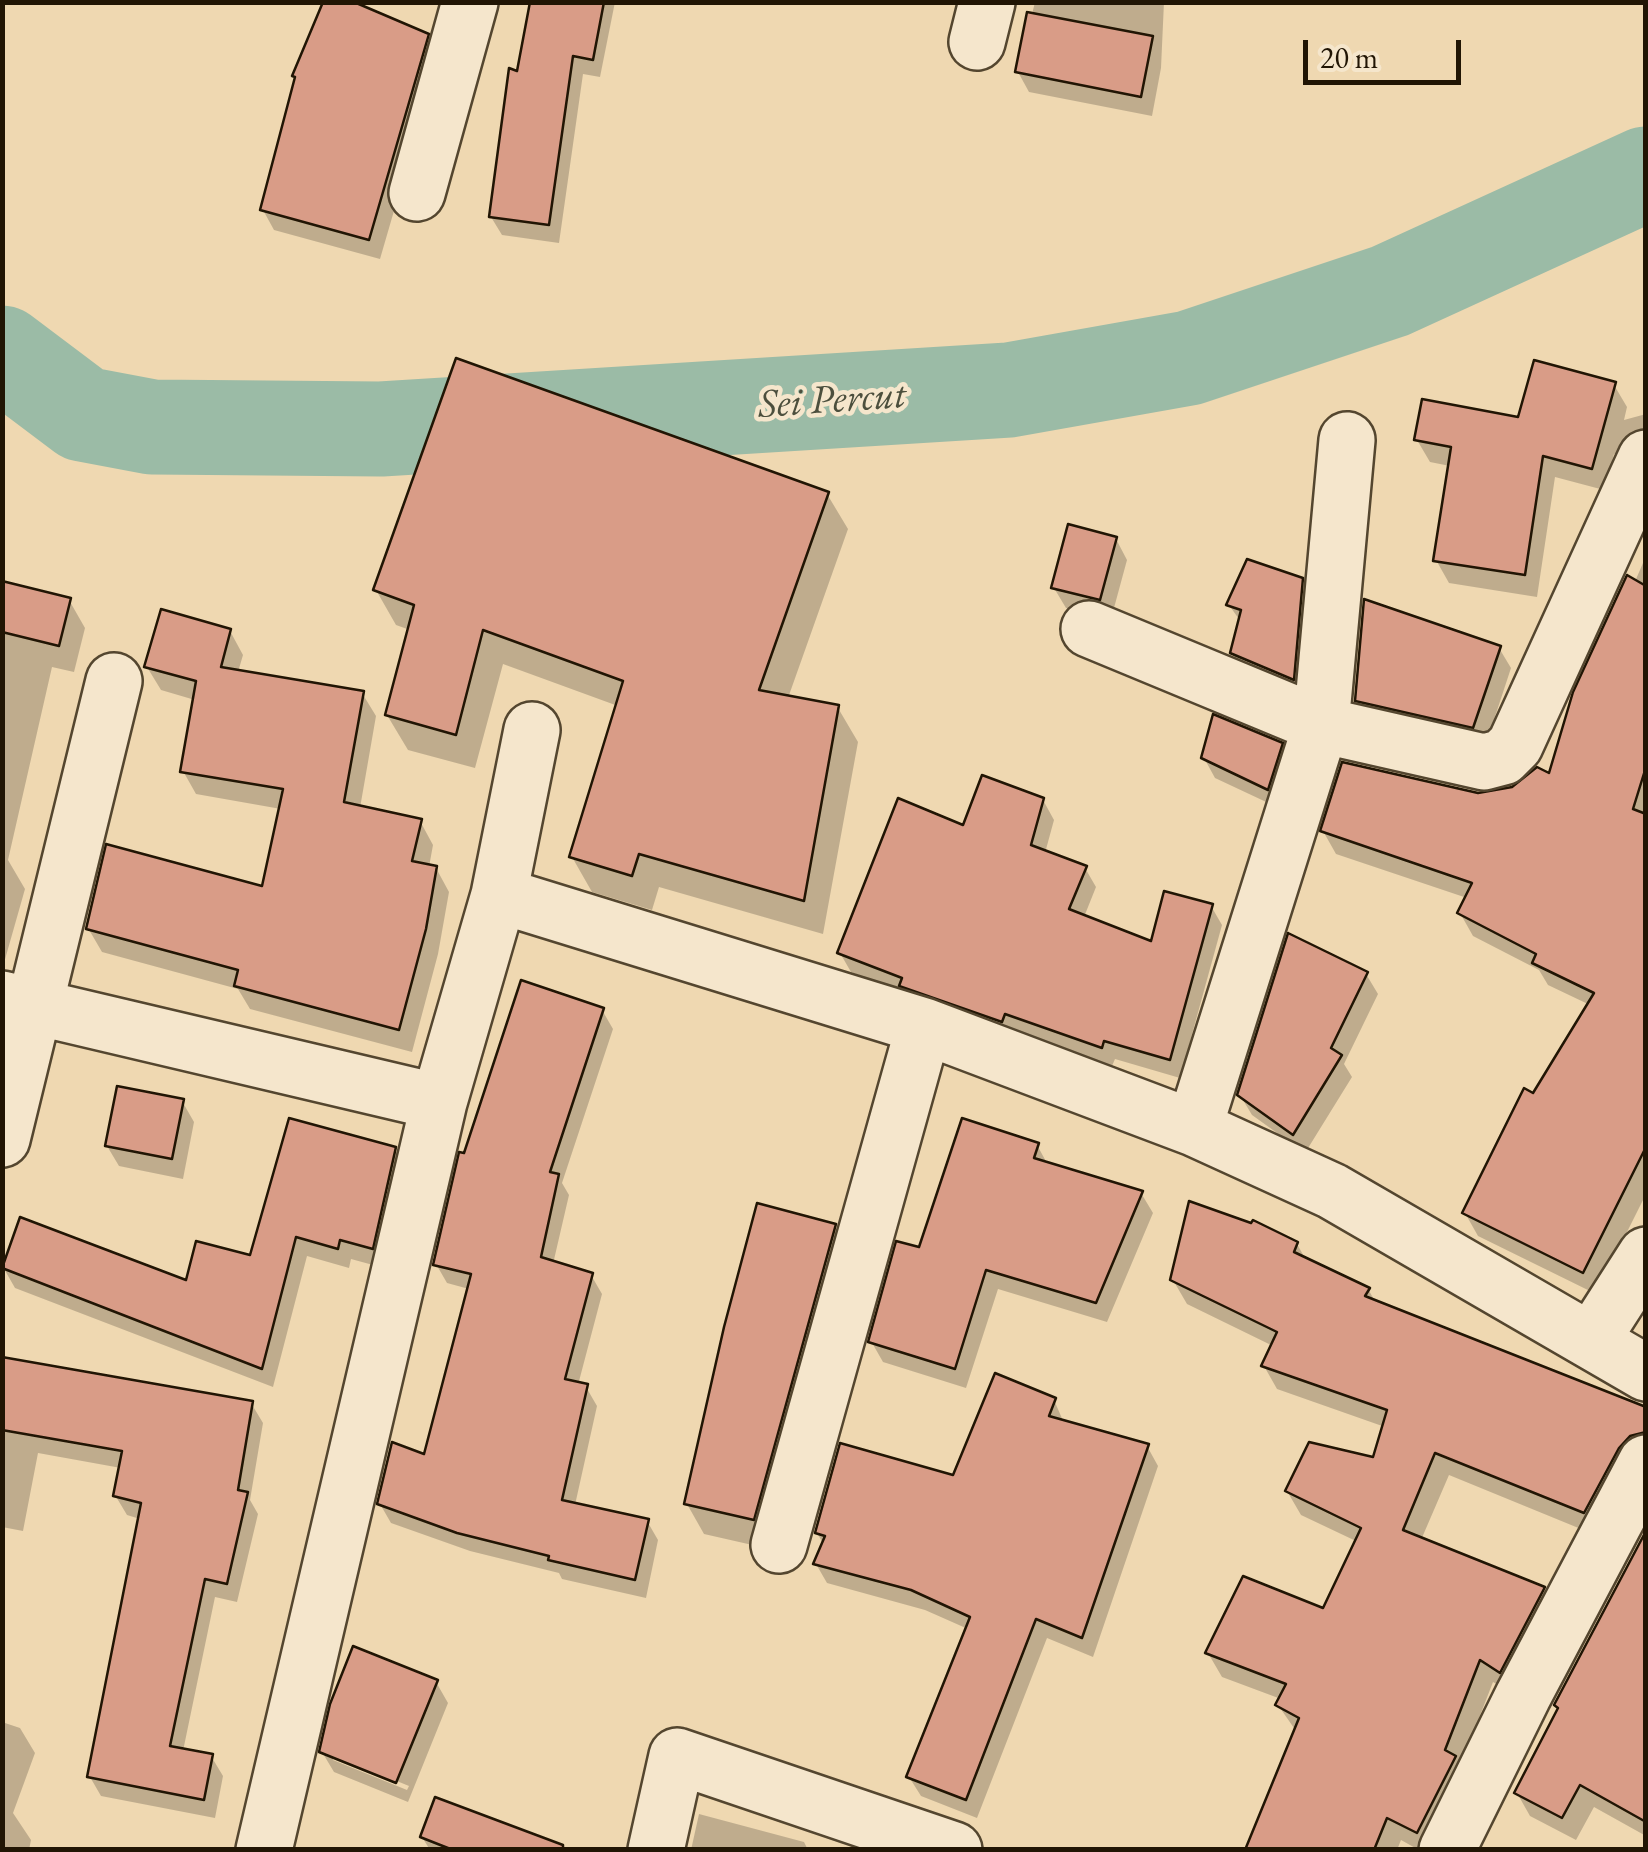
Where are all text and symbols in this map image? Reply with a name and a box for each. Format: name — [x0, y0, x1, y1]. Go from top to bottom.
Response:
scale bar — [1308, 20, 1466, 82]
text: 20 m — [1320, 38, 1378, 77]
water label: Sei Percut — [756, 372, 908, 430]

